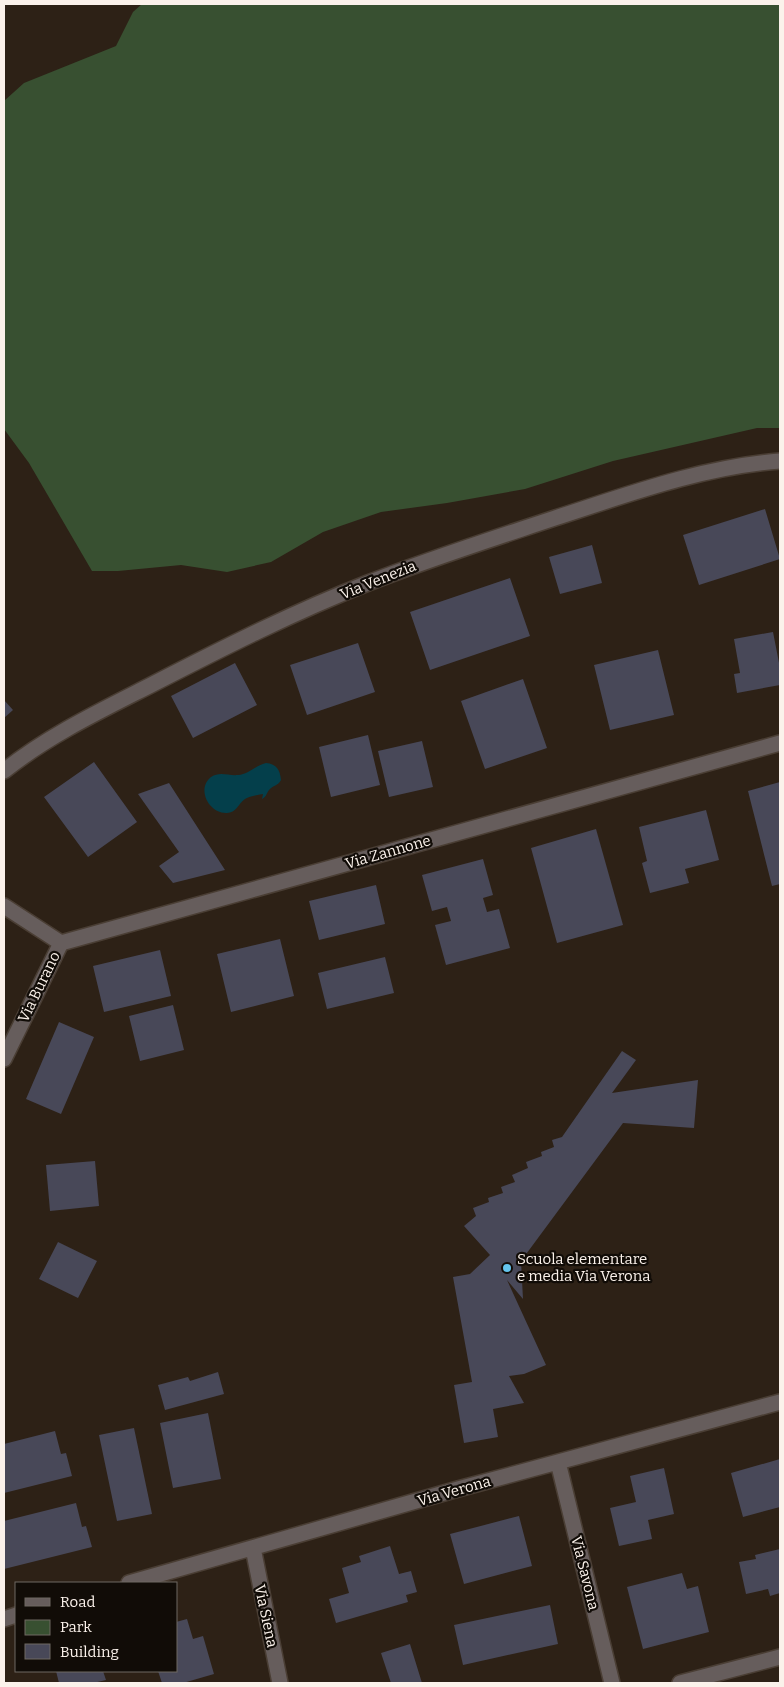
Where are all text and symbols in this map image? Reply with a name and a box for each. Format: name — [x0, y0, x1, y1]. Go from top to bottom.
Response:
street label: Via Venezia — [337, 557, 419, 603]
street label: Via Zannone — [343, 831, 433, 873]
street label: Via Burano — [14, 949, 64, 1025]
place label: Scuola elementare e media Via Verona — [517, 1250, 650, 1285]
marker: Scuola elementare e media Via Verona — [501, 1262, 513, 1274]
street label: Via Verona — [415, 1472, 493, 1510]
street label: Via Savona — [567, 1534, 603, 1612]
legend — [15, 1582, 178, 1672]
street label: Via Siena — [251, 1583, 281, 1649]
text: Road — [60, 1593, 95, 1611]
text: Park — [60, 1618, 92, 1636]
text: Building — [60, 1643, 119, 1661]

